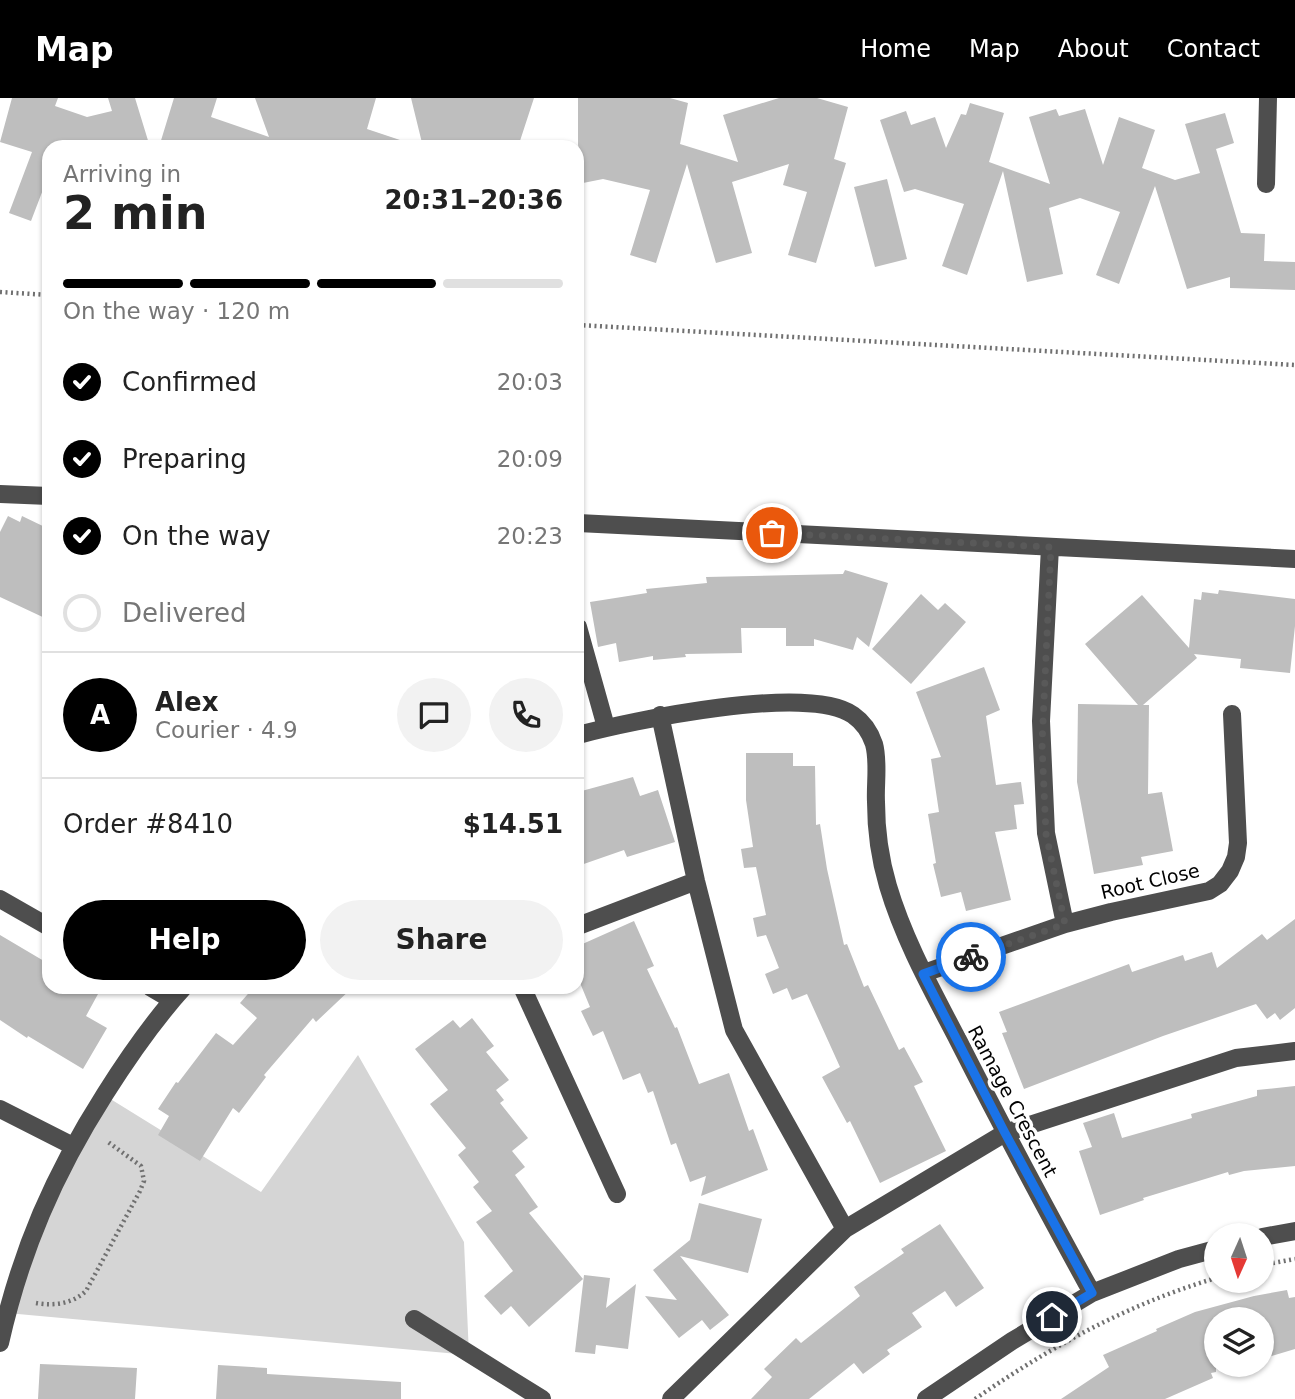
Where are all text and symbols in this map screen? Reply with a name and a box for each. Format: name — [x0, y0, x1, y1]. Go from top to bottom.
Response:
text: Map — [35, 30, 114, 69]
text: Home — [860, 35, 931, 63]
text: Map — [969, 35, 1020, 63]
text: About — [1058, 35, 1129, 63]
text: Contact — [1167, 35, 1260, 63]
text: Arriving in — [63, 161, 181, 187]
text: 20:31–20:36 — [384, 185, 563, 215]
text: 2 min — [63, 186, 207, 240]
text: On the way · 120 m — [63, 298, 290, 324]
icon: check — [63, 363, 101, 401]
text: Confirmed — [122, 367, 257, 397]
text: 20:03 — [497, 369, 563, 395]
icon: check — [63, 440, 101, 478]
text: Preparing — [122, 444, 247, 474]
text: 20:09 — [497, 446, 563, 472]
pin — [742, 503, 802, 563]
icon: bag — [753, 514, 791, 552]
icon: check — [63, 517, 101, 555]
text: On the way — [122, 521, 271, 551]
text: 20:23 — [497, 523, 563, 549]
text: Delivered — [122, 598, 246, 628]
button: chat — [397, 678, 471, 752]
button: phone — [489, 678, 563, 752]
text: Alex — [155, 687, 218, 717]
text: A — [90, 700, 110, 730]
text: Courier · 4.9 — [155, 717, 298, 743]
text: Order #8410 — [63, 809, 233, 839]
text: $14.51 — [463, 809, 563, 839]
street label: Root Close — [1098, 859, 1202, 903]
button: Help — [63, 900, 306, 980]
button: Share — [320, 900, 563, 980]
courier — [936, 922, 1006, 992]
icon: bike — [952, 938, 990, 976]
street label: Ramage Crescent — [964, 1022, 1062, 1180]
north arrow — [1204, 1223, 1274, 1293]
map controls — [1204, 1223, 1274, 1377]
pin — [1022, 1287, 1082, 1347]
icon: home — [1033, 1298, 1071, 1336]
button: layers — [1204, 1307, 1274, 1377]

